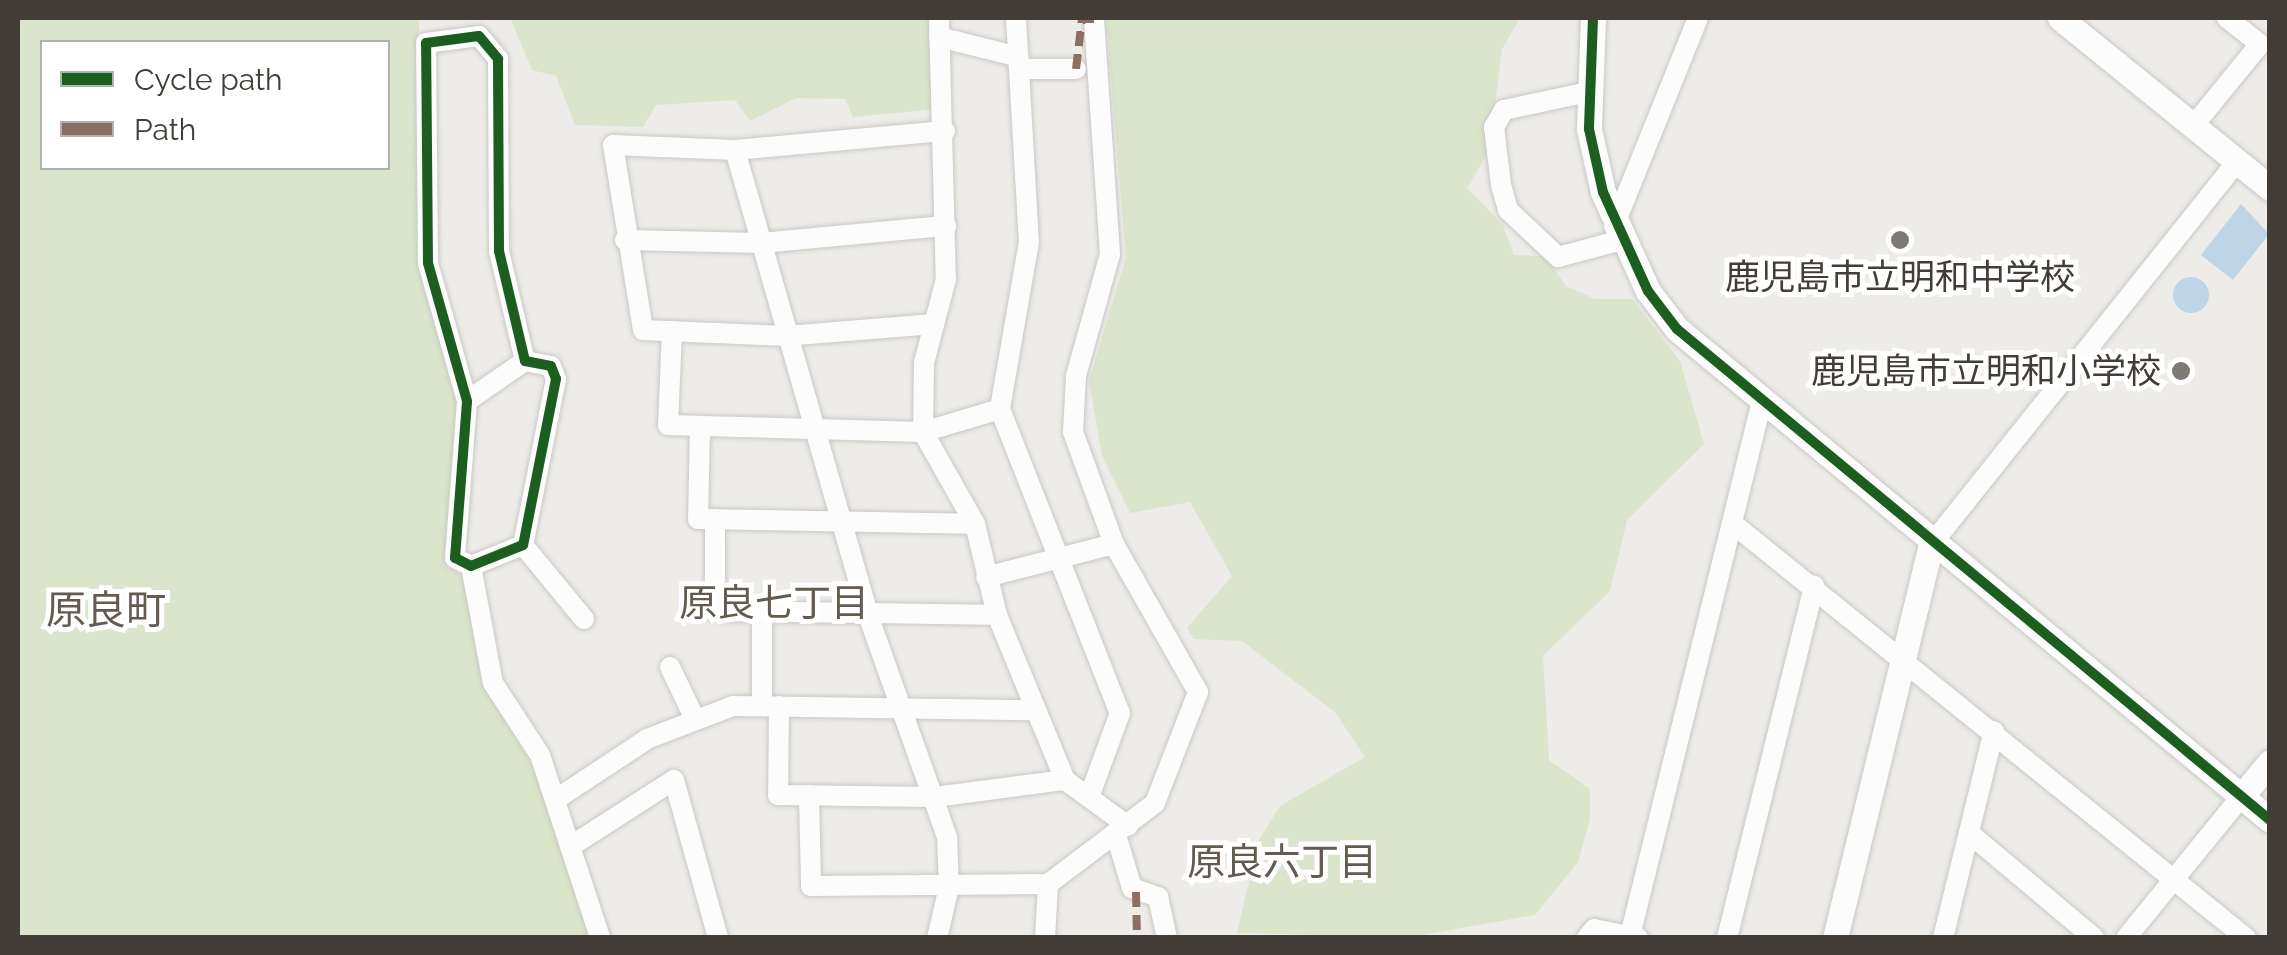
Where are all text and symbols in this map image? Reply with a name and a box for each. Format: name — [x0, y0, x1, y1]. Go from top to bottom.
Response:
legend — [40, 40, 390, 170]
text: Cycle path — [134, 62, 282, 97]
text: Path — [134, 112, 196, 147]
marker: 鹿児島市立明和中学校 — [1889, 229, 1911, 251]
place label: 鹿児島市立明和中学校 — [1725, 256, 2075, 298]
place label: 鹿児島市立明和小学校 — [1811, 350, 2161, 392]
marker: 鹿児島市立明和小学校 — [2170, 360, 2192, 382]
district label: 原良七丁目 — [679, 580, 869, 626]
district label: 原良町 — [46, 586, 166, 634]
district label: 原良六丁目 — [1187, 839, 1377, 885]

